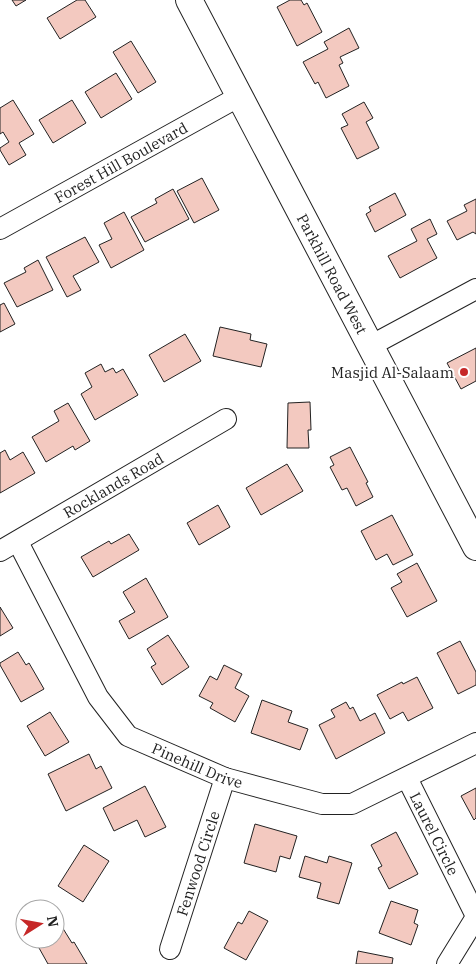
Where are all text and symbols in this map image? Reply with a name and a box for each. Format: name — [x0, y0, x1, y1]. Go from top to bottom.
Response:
street label: Forest Hill Boulevard — [51, 118, 191, 207]
street label: Parkhill Road West — [293, 210, 372, 337]
place label: Masjid Al-Salaam — [331, 363, 454, 382]
marker: Masjid Al-Salaam — [458, 366, 470, 378]
street label: Rocklands Road — [60, 448, 167, 522]
street label: Pinehill Drive — [149, 738, 245, 792]
street label: Laurel Circle — [406, 789, 463, 878]
street label: Fenwood Circle — [172, 808, 223, 918]
north arrow — [15, 899, 65, 949]
text: N — [43, 914, 63, 929]

